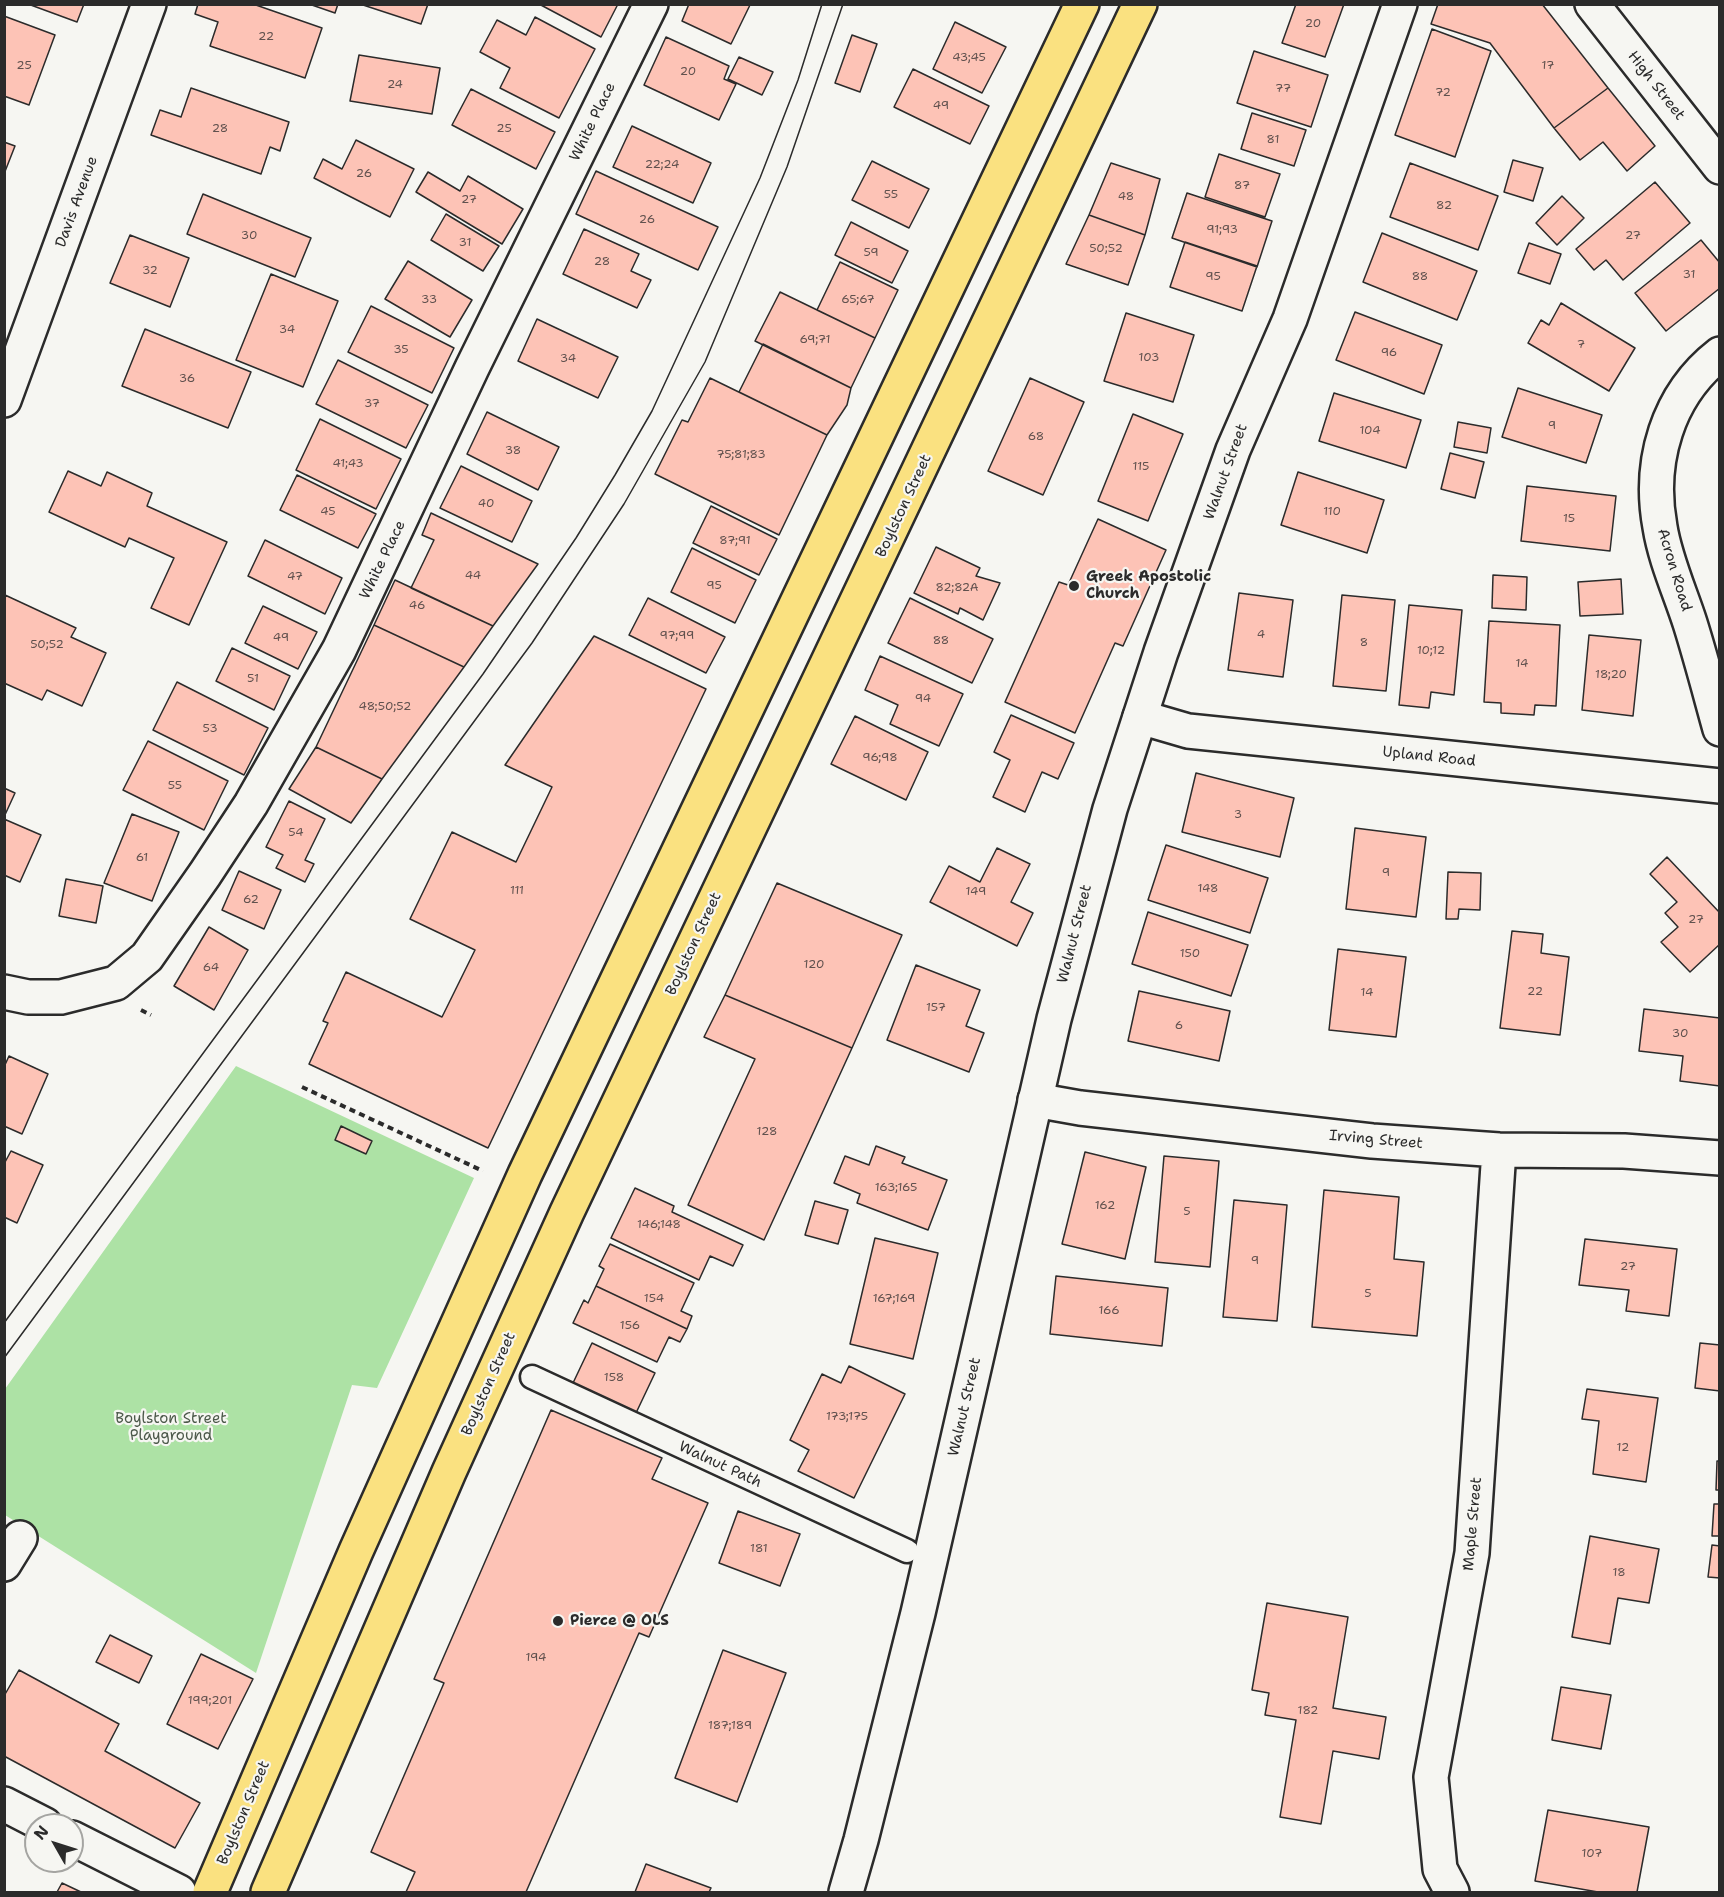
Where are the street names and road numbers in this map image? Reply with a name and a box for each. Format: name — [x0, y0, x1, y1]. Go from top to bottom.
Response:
street label: High Street — [1623, 48, 1689, 124]
street label: White Place — [566, 80, 620, 164]
street label: Davis Avenue — [52, 154, 102, 250]
street label: Walnut Street — [1200, 421, 1252, 523]
street label: Boylston Street — [872, 452, 936, 560]
street label: White Place — [356, 518, 410, 602]
street label: Acron Road — [1653, 526, 1695, 614]
street label: Upland Road — [1381, 743, 1477, 771]
street label: Walnut Street — [1054, 883, 1096, 985]
street label: Boylston Street — [662, 890, 726, 998]
street label: Irving Street — [1328, 1127, 1424, 1153]
street label: Boylston Street — [458, 1329, 520, 1439]
street label: Walnut Street — [945, 1356, 985, 1458]
street label: Walnut Path — [676, 1438, 764, 1492]
street label: Maple Street — [1460, 1476, 1486, 1572]
street label: Boylston Street — [214, 1758, 274, 1868]

